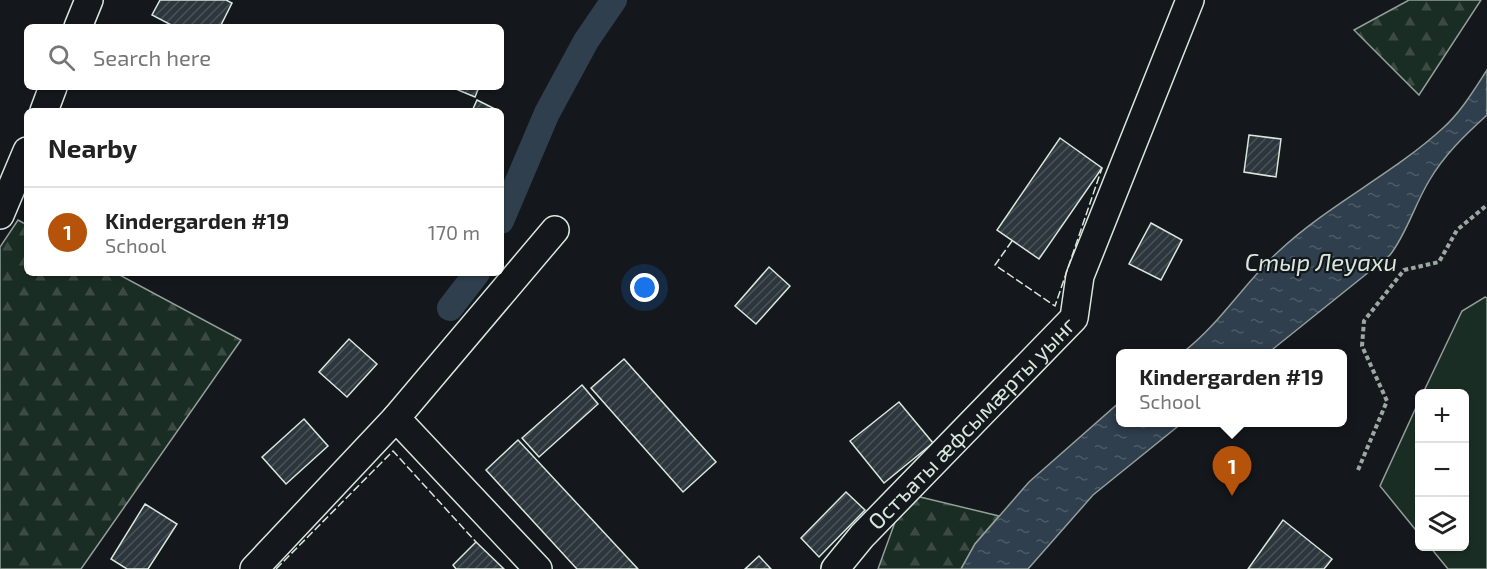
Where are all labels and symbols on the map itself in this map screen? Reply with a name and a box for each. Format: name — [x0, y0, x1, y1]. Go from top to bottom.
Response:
water label: Стыр Леуахи — [1245, 247, 1397, 276]
your location — [630, 273, 659, 302]
street label: Остъаты æфсымæрты уынг — [862, 311, 1080, 534]
pin: 1 — [1212, 446, 1252, 496]

